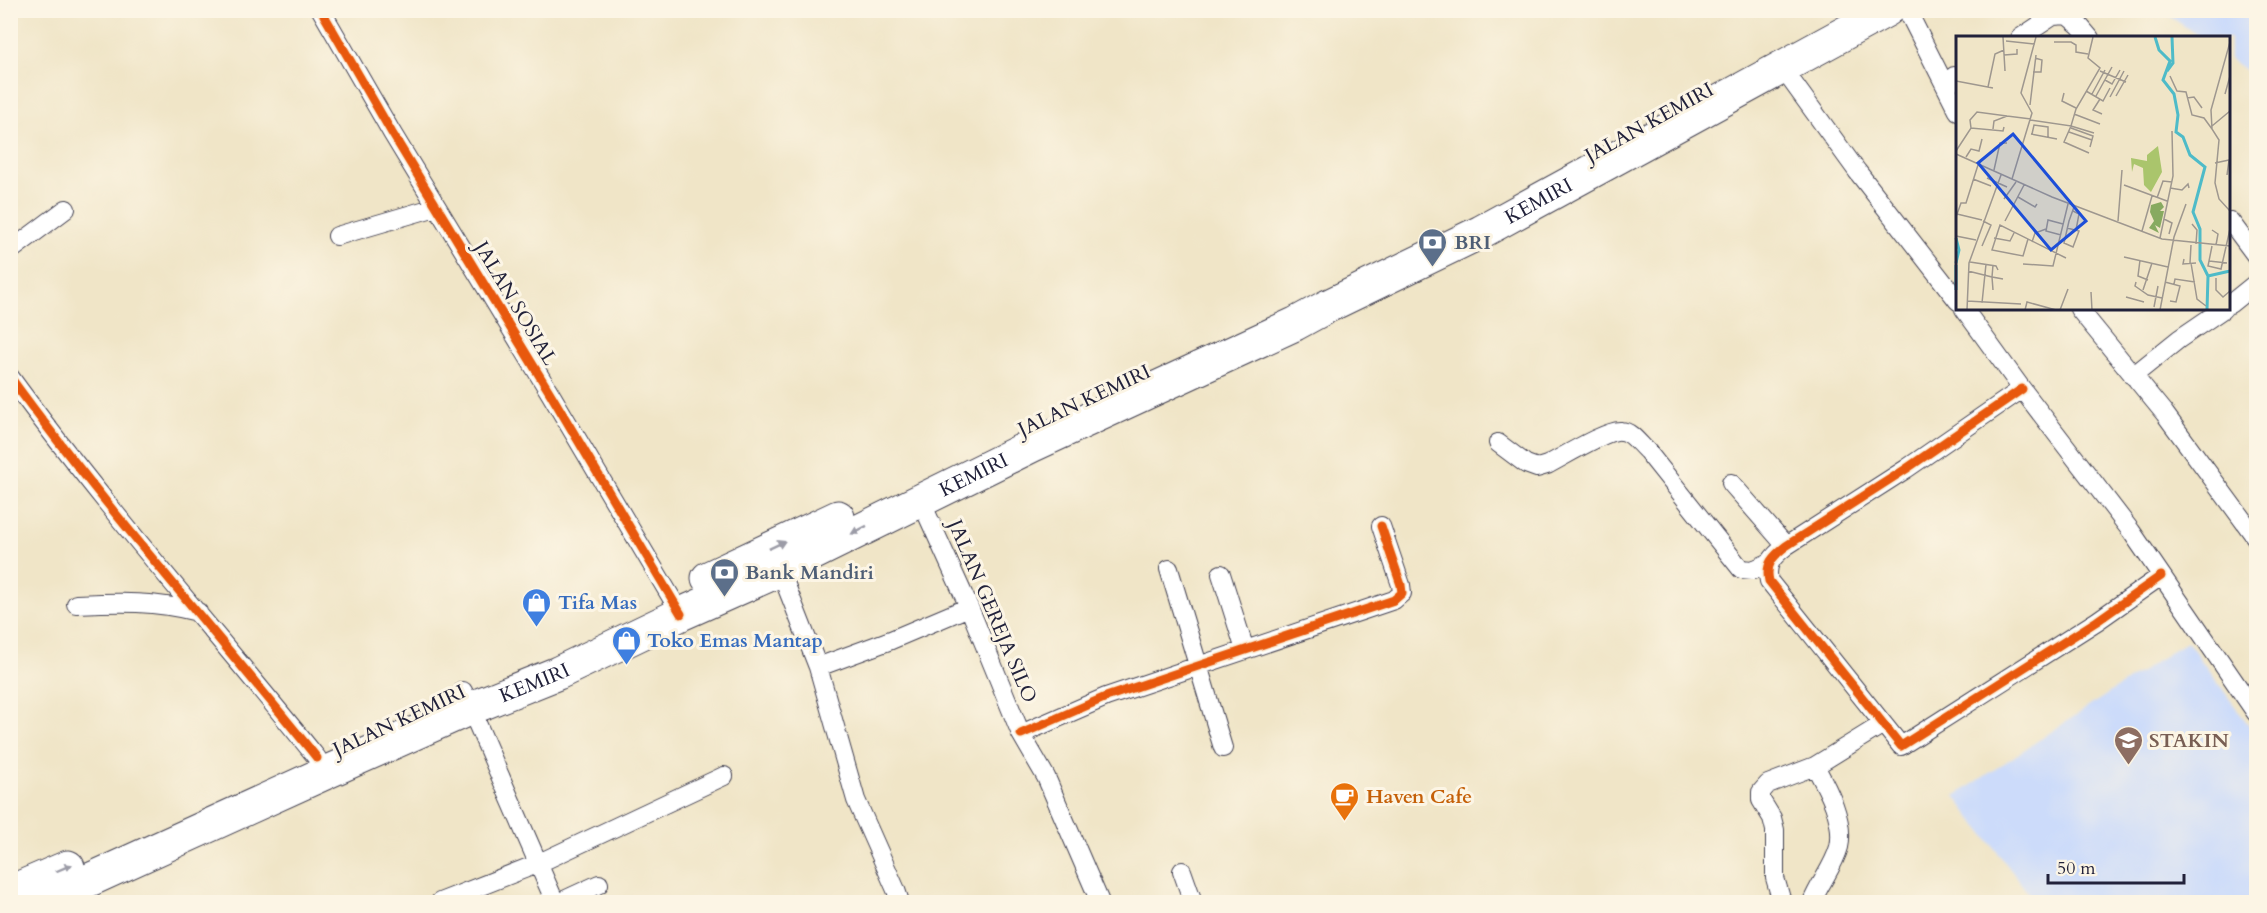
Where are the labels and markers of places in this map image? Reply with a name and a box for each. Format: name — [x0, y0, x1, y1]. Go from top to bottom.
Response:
bank icon: BRI — [1417, 226, 1449, 268]
place label: BRI — [1454, 229, 1491, 256]
bank icon: Bank Mandiri — [708, 556, 740, 598]
place label: Bank Mandiri — [745, 559, 874, 586]
shop icon: Tifa Mas — [521, 586, 553, 628]
place label: Tifa Mas — [558, 589, 637, 616]
shop icon: Toko Emas Mantap — [610, 624, 642, 666]
place label: Toko Emas Mantap — [647, 627, 823, 654]
school or university icon: STAKIN — [2112, 724, 2144, 766]
place label: STAKIN — [2149, 727, 2229, 754]
cafe icon: Haven Cafe — [1329, 780, 1361, 822]
place label: Haven Cafe — [1366, 783, 1472, 810]

